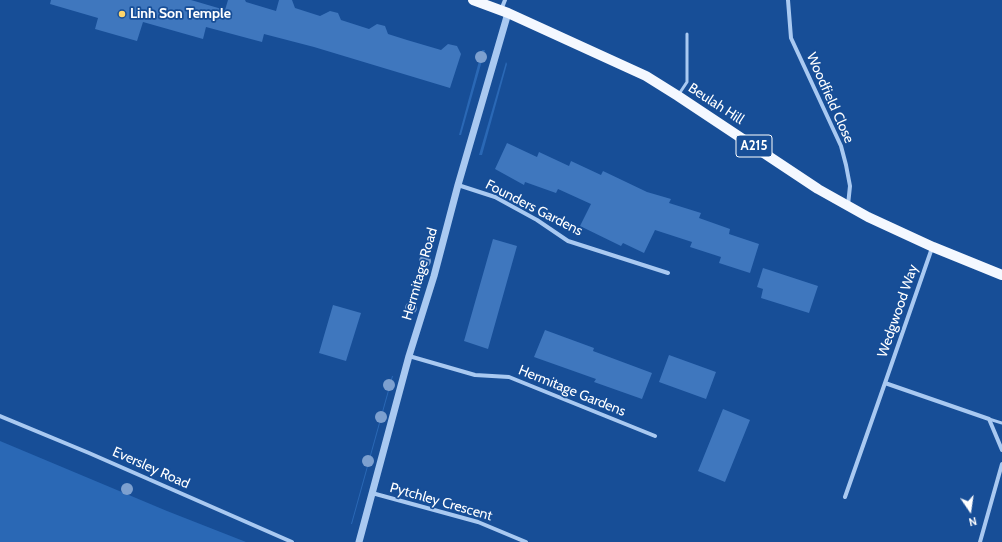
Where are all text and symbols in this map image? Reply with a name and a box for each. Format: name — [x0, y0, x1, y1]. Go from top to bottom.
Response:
place label: Linh Son Temple — [130, 6, 231, 22]
marker: Linh Son Temple — [117, 9, 127, 19]
street label: Woodfield Close — [803, 50, 857, 146]
street label: Beulah Hill — [685, 80, 747, 128]
road number: A215 — [736, 135, 772, 157]
street label: Founders Gardens — [483, 176, 585, 240]
street label: Hermitage Road — [399, 226, 441, 322]
street label: Wedgwood Way — [874, 262, 922, 360]
street label: Hermitage Gardens — [516, 362, 628, 420]
street label: Eversley Road — [110, 444, 192, 492]
street label: Pytchley Crescent — [388, 479, 494, 525]
north arrow — [950, 490, 990, 530]
text: N — [967, 514, 978, 529]

